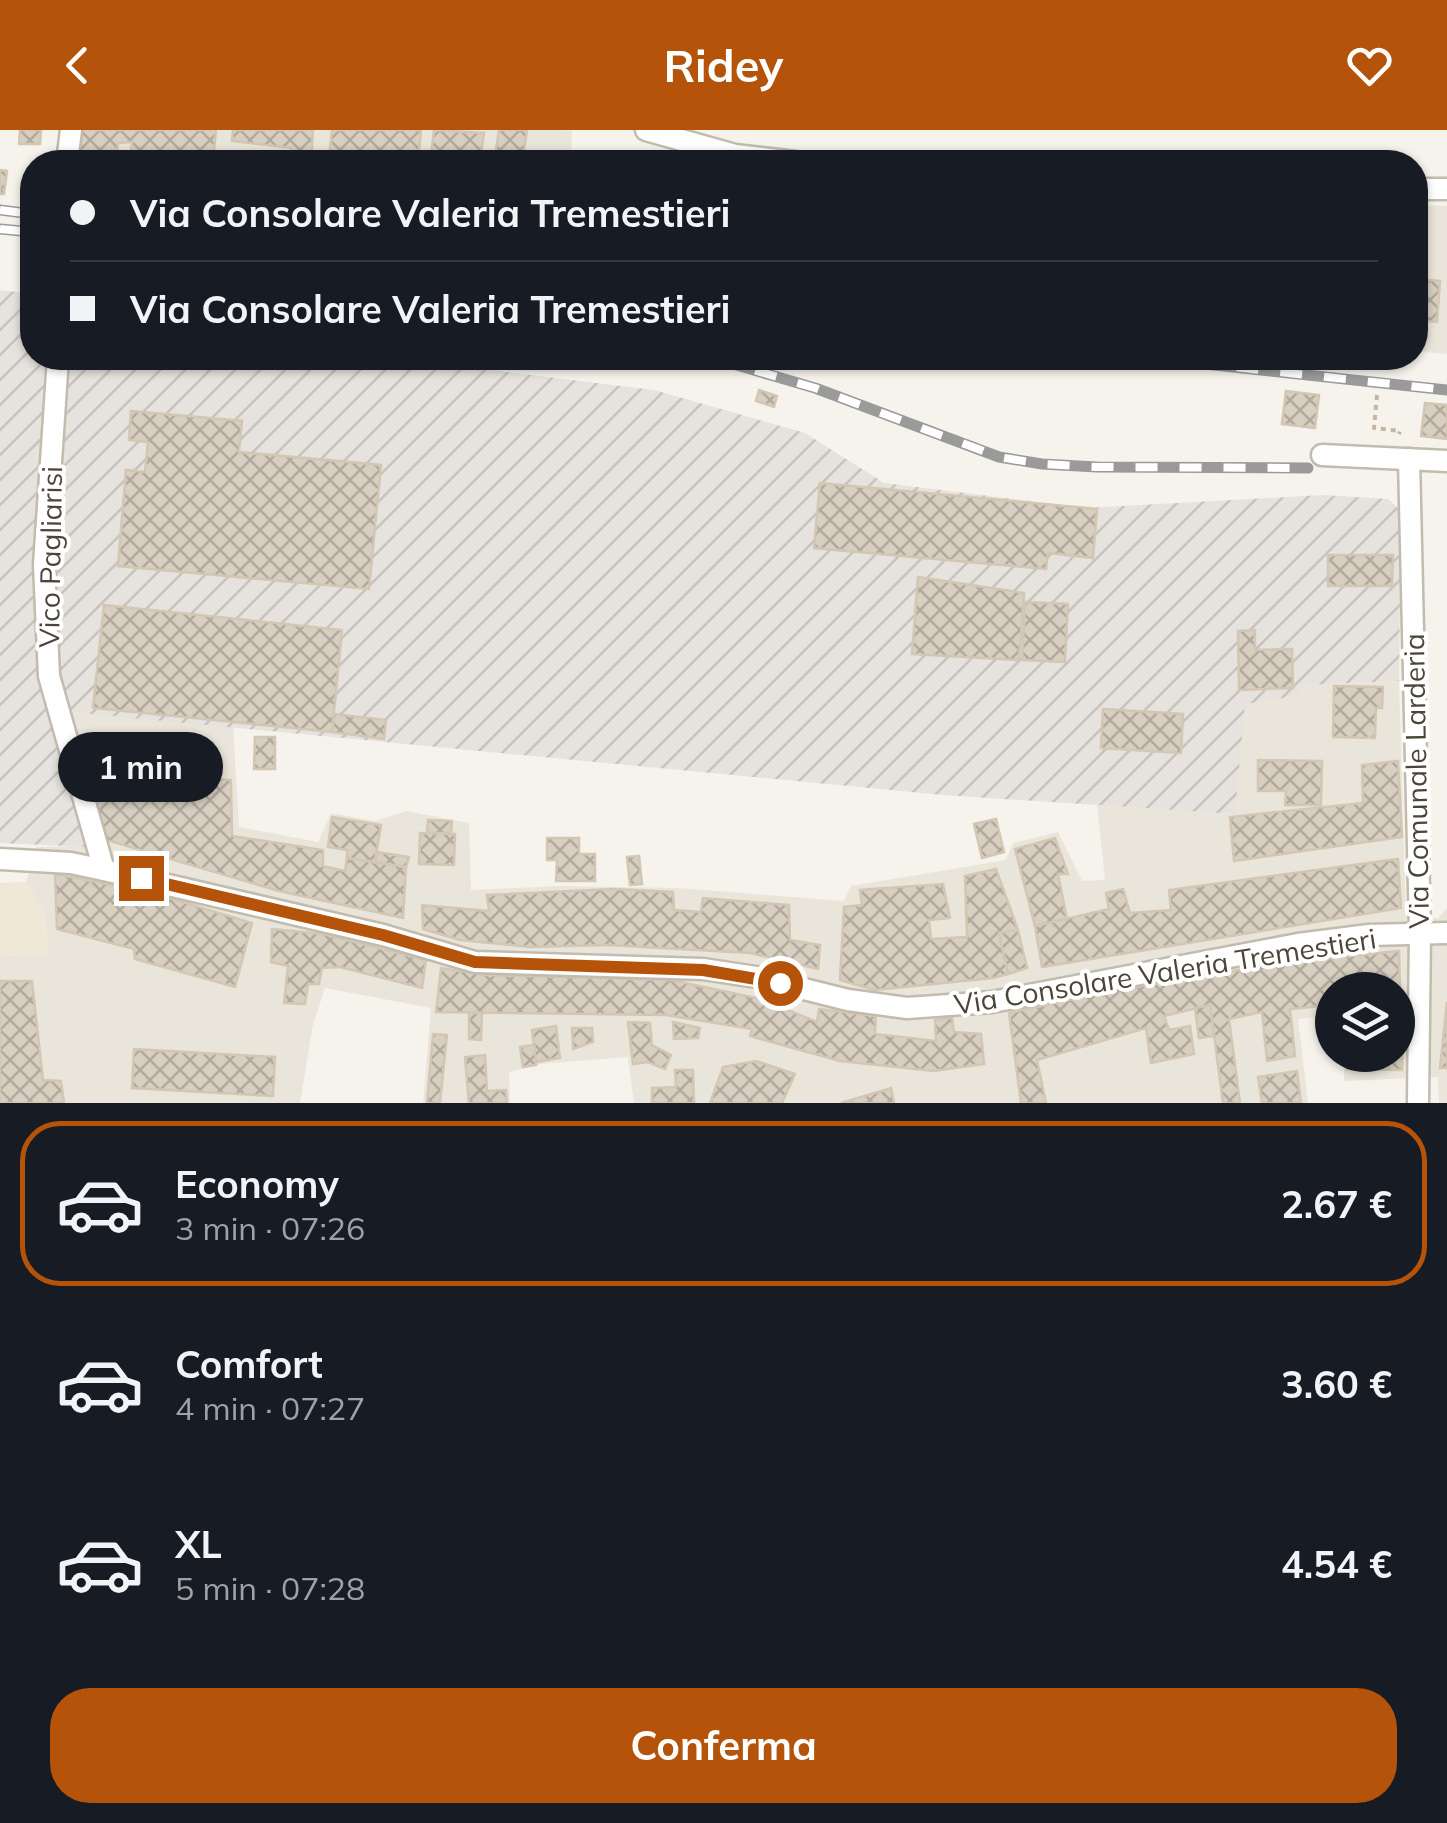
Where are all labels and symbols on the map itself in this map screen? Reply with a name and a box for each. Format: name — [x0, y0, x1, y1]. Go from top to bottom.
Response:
street label: Vico Pagliarisi — [31, 466, 69, 648]
street label: Via Comunale Larderia — [1396, 633, 1436, 929]
callout: 1 min — [58, 733, 224, 803]
route end — [119, 856, 164, 901]
street label: Via Consolare Valeria Tremestieri — [952, 920, 1378, 1022]
route start — [758, 961, 803, 1006]

